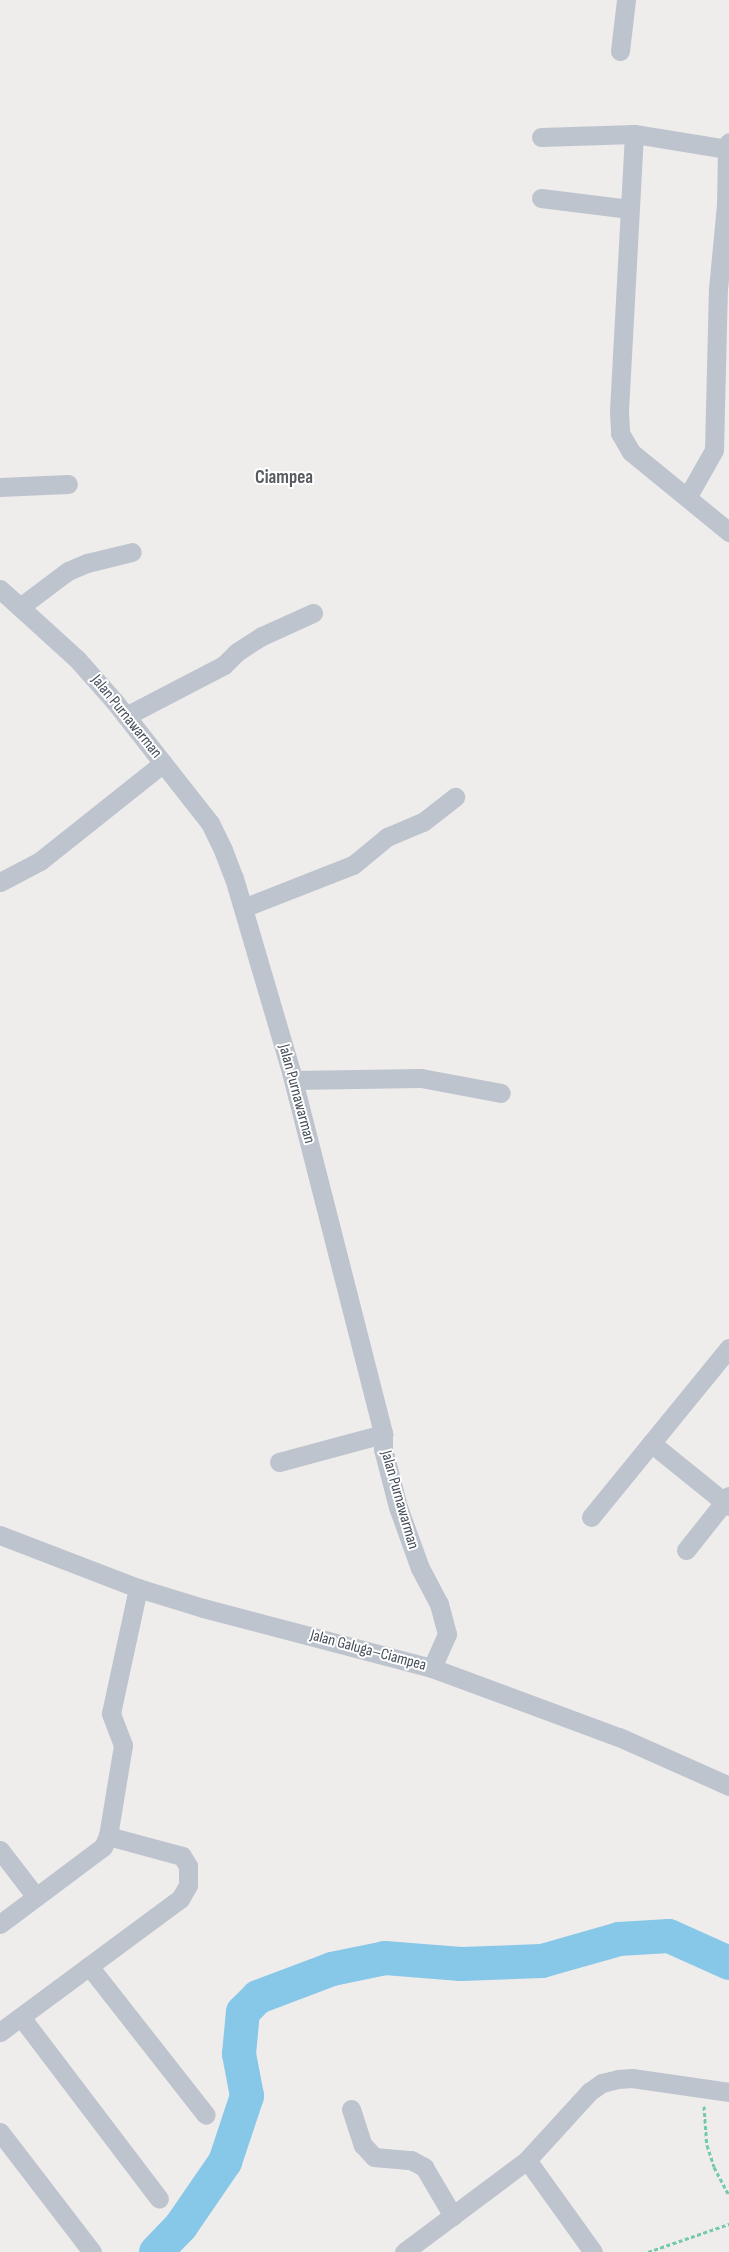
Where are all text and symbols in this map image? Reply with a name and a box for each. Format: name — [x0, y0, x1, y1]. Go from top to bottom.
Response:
district label: Ciampea — [255, 467, 313, 489]
street label: Jalan Purnawarman — [87, 671, 165, 763]
street label: Jalan Purnawarman — [274, 1042, 318, 1146]
street label: Jalan Purnawarman — [376, 1448, 422, 1552]
street label: Jalan Galuga–Ciampea — [308, 1626, 428, 1676]

